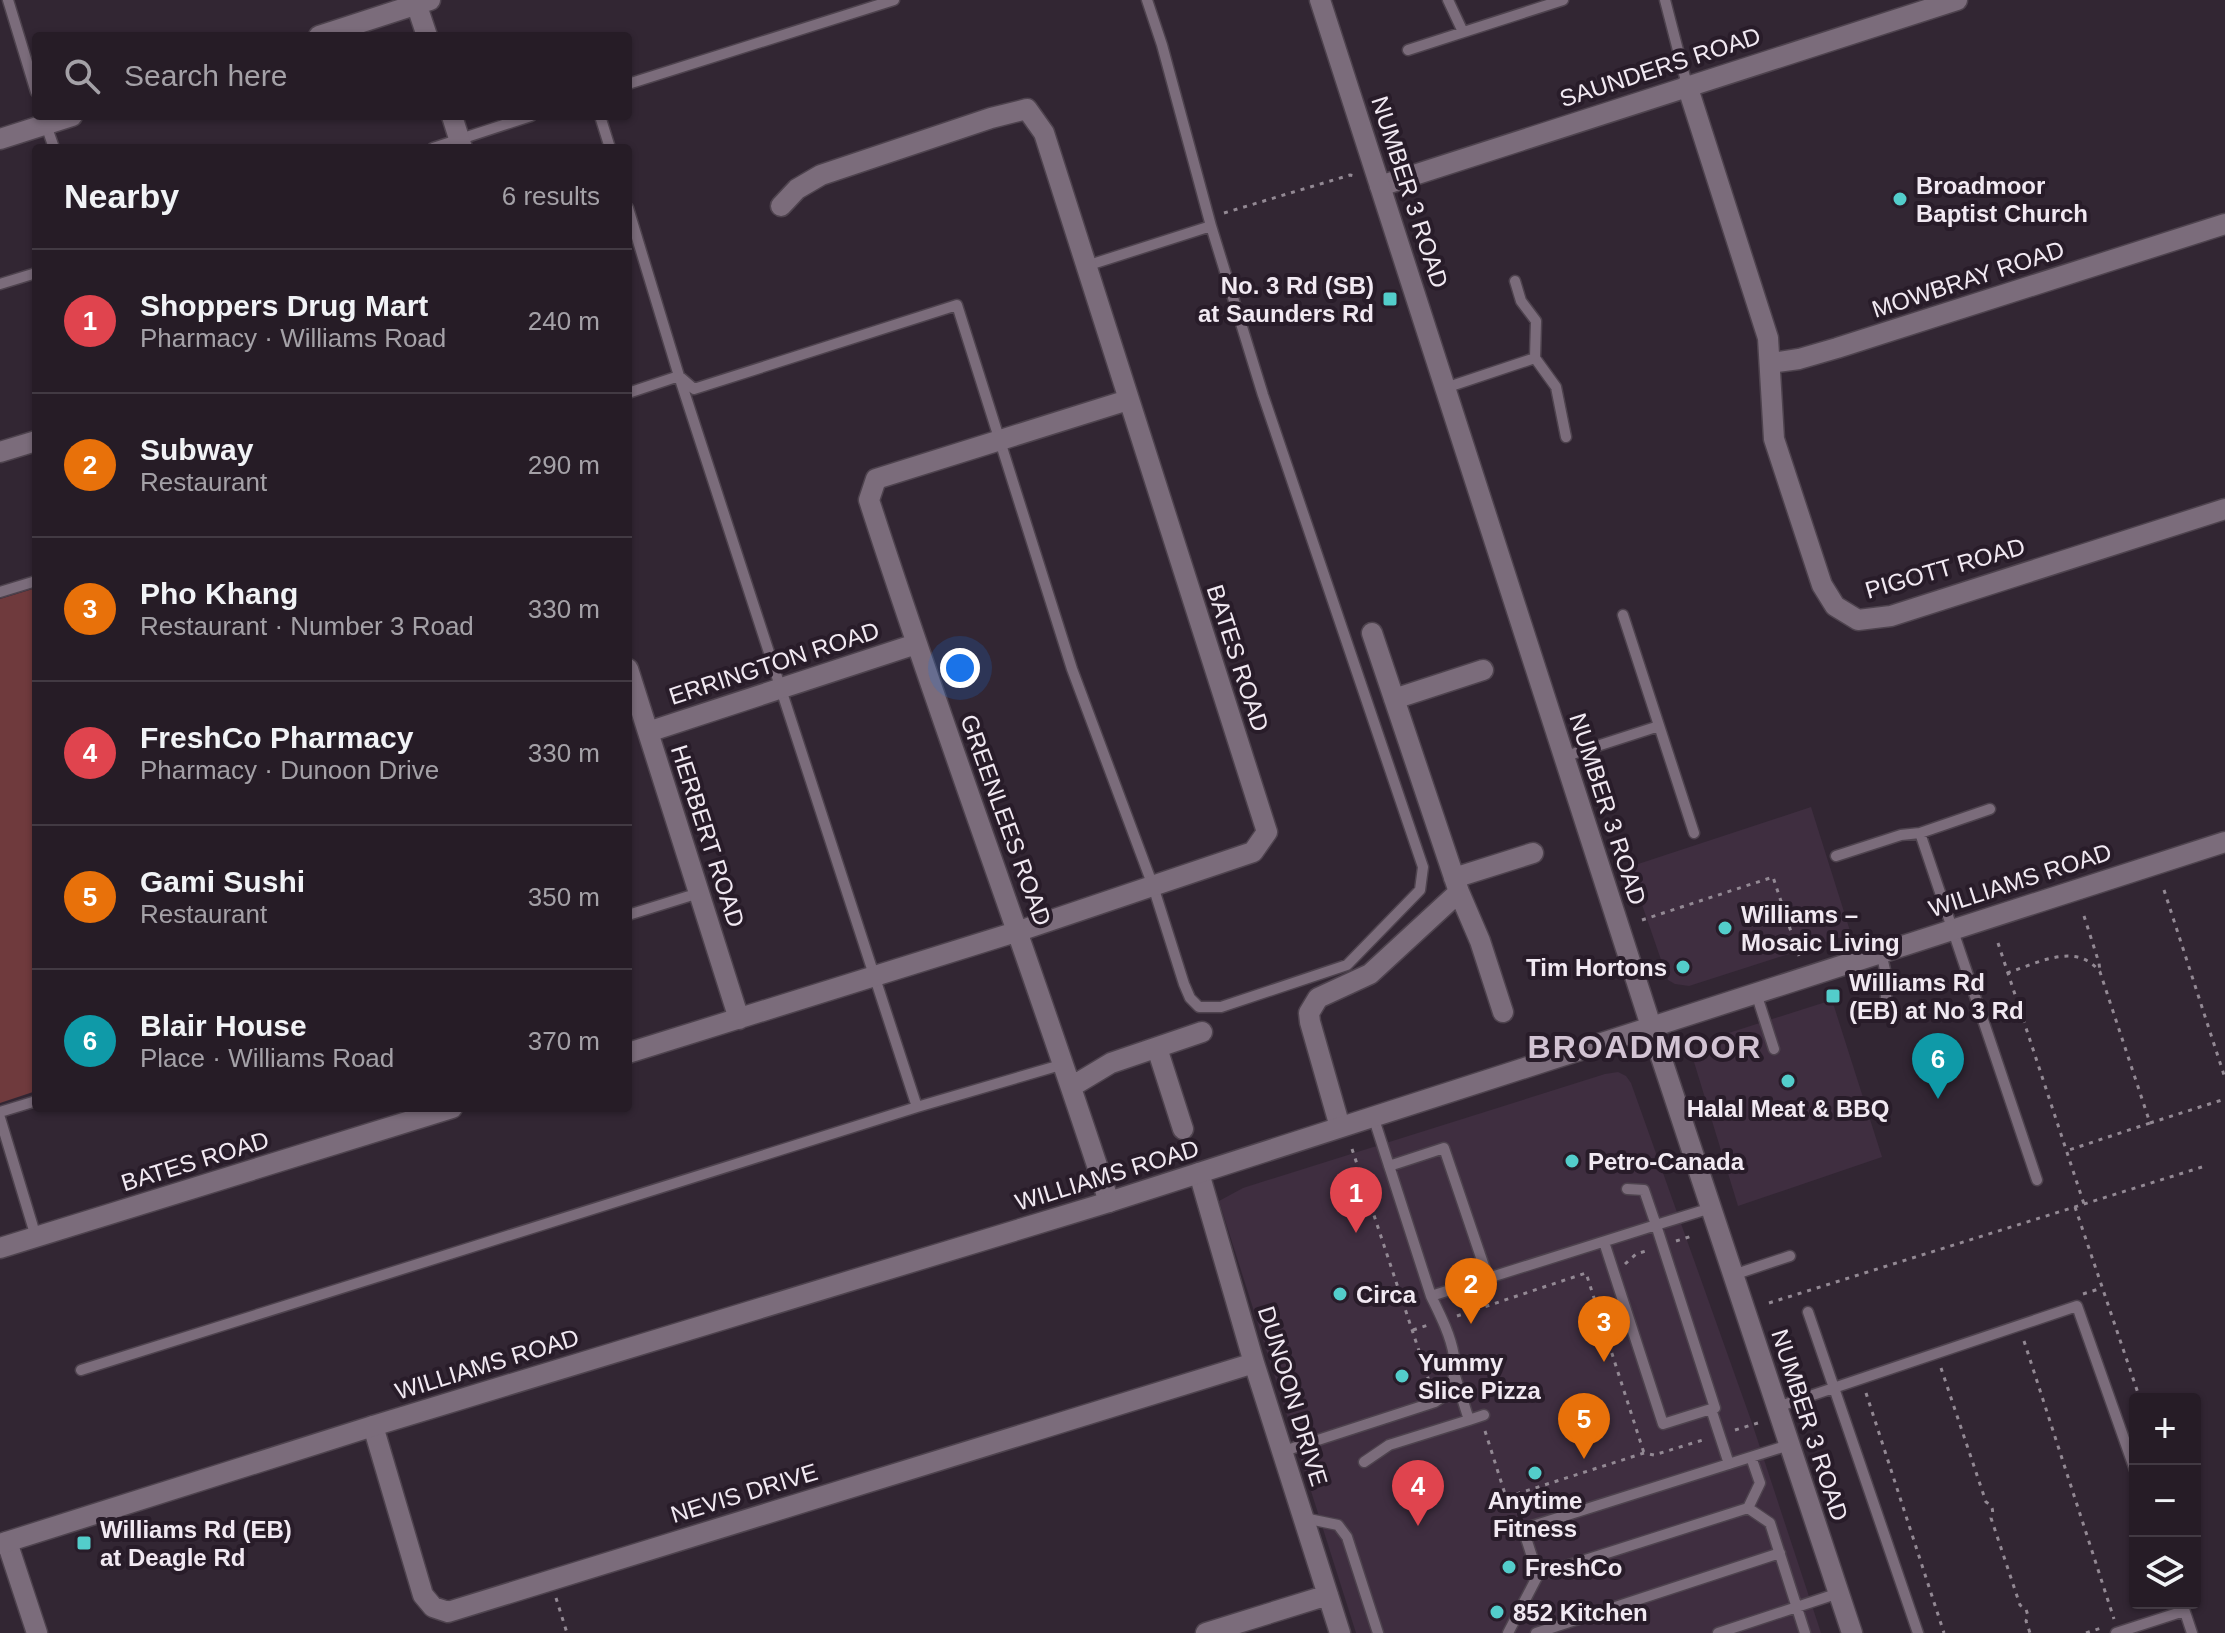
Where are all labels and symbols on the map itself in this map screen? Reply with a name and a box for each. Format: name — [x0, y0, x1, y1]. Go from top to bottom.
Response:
street label: SAUNDERS ROAD — [1556, 22, 1764, 112]
street label: NUMBER 3 ROAD — [1366, 93, 1454, 291]
place label: Broadmoor Baptist Church — [1916, 172, 2088, 227]
marker: Broadmoor Baptist Church — [1891, 190, 1909, 208]
street label: MOWBRAY ROAD — [1868, 235, 2068, 323]
place label: No. 3 Rd (SB) at Saunders Rd — [1198, 272, 1374, 327]
marker: No. 3 Rd (SB) at Saunders Rd — [1381, 290, 1399, 308]
street label: PIGOTT ROAD — [1862, 532, 2028, 604]
street label: BATES ROAD — [1202, 581, 1274, 735]
street label: ERRINGTON ROAD — [665, 616, 883, 710]
your location — [940, 648, 980, 688]
street label: NUMBER 3 ROAD — [1564, 710, 1652, 908]
street label: GREENLEES ROAD — [955, 711, 1057, 929]
street label: HERBERT ROAD — [666, 742, 750, 930]
street label: WILLIAMS ROAD — [1925, 838, 2115, 922]
place label: Williams – Mosaic Living — [1741, 901, 1900, 956]
marker: Williams – Mosaic Living — [1716, 919, 1734, 937]
place label: Tim Hortons — [1526, 954, 1667, 981]
marker: Tim Hortons — [1674, 958, 1692, 976]
place label: Williams Rd (EB) at No 3 Rd — [1849, 969, 2024, 1024]
marker: Williams Rd (EB) at No 3 Rd — [1824, 987, 1842, 1005]
district label: BROADMOOR — [1528, 1029, 1762, 1065]
pin: 6 — [1912, 1033, 1964, 1099]
marker: Halal Meat & BBQ — [1779, 1072, 1797, 1090]
place label: Halal Meat & BBQ — [1687, 1095, 1889, 1122]
street label: BATES ROAD — [118, 1126, 272, 1196]
street label: WILLIAMS ROAD — [1012, 1134, 1202, 1216]
place label: Petro-Canada — [1588, 1148, 1745, 1175]
marker: Petro-Canada — [1563, 1152, 1581, 1170]
pin: 1 — [1330, 1167, 1382, 1233]
pin: 2 — [1445, 1258, 1497, 1324]
place label: Circa — [1356, 1281, 1417, 1308]
marker: Circa — [1331, 1285, 1349, 1303]
pin: 3 — [1578, 1296, 1630, 1362]
street label: DUNOON DRIVE — [1253, 1303, 1333, 1489]
street label: WILLIAMS ROAD — [392, 1323, 582, 1405]
street label: NUMBER 3 ROAD — [1766, 1326, 1854, 1524]
place label: Yummy Slice Pizza — [1418, 1349, 1541, 1404]
marker: Yummy Slice Pizza — [1393, 1367, 1411, 1385]
pin: 5 — [1558, 1393, 1610, 1459]
street label: NEVIS DRIVE — [667, 1458, 821, 1528]
pin: 4 — [1392, 1460, 1444, 1526]
marker: Anytime Fitness — [1526, 1464, 1544, 1482]
place label: Anytime Fitness — [1488, 1487, 1582, 1542]
place label: Williams Rd (EB) at Deagle Rd — [100, 1516, 292, 1571]
marker: Williams Rd (EB) at Deagle Rd — [75, 1534, 93, 1552]
place label: FreshCo — [1525, 1554, 1622, 1581]
marker: FreshCo — [1500, 1558, 1518, 1576]
place label: 852 Kitchen — [1513, 1599, 1648, 1626]
marker: 852 Kitchen — [1488, 1603, 1506, 1621]

